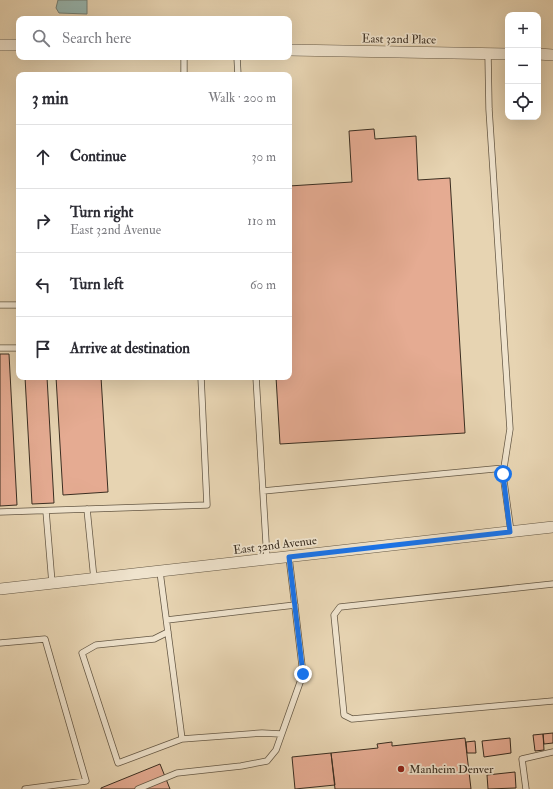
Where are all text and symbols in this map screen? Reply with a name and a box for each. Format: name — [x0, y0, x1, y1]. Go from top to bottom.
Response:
map controls — [505, 12, 541, 120]
button: + — [505, 12, 541, 48]
search box — [16, 16, 292, 60]
icon: search — [30, 27, 52, 49]
text: Search here — [62, 29, 131, 48]
street label: East 32nd Place — [362, 31, 436, 48]
button: − — [505, 48, 541, 84]
button: locate — [505, 84, 541, 120]
text: 3 min — [32, 88, 69, 109]
text: Walk · 200 m — [208, 90, 276, 106]
icon: ahead — [32, 146, 54, 168]
text: Continue — [70, 147, 126, 166]
text: 30 m — [252, 149, 276, 165]
text: Turn right — [70, 203, 133, 222]
icon: right — [32, 210, 54, 232]
text: 110 m — [247, 213, 276, 229]
text: East 32nd Avenue — [70, 222, 161, 238]
icon: left — [32, 274, 54, 296]
text: Turn left — [70, 275, 124, 294]
text: 60 m — [250, 277, 276, 293]
icon: arrive — [32, 338, 54, 360]
text: Arrive at destination — [70, 339, 190, 358]
route start — [494, 465, 512, 483]
street label: East 32nd Avenue — [232, 533, 318, 558]
route end — [294, 665, 312, 683]
place label: Manheim Denver — [409, 762, 494, 777]
marker: Manheim Denver — [396, 764, 406, 774]

